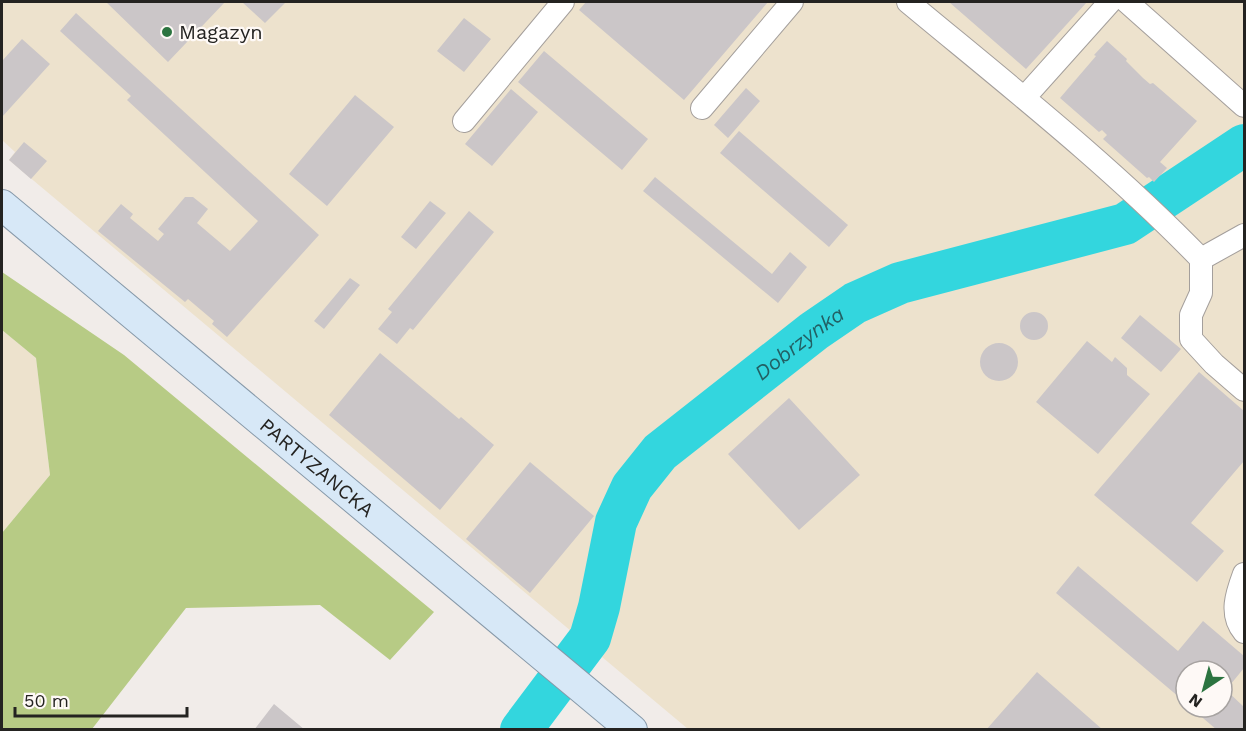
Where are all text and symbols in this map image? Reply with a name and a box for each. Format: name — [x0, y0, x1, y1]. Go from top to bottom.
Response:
place label: Magazyn — [179, 20, 263, 44]
marker: Magazyn — [160, 25, 174, 39]
water label: Dobrzynka — [749, 301, 849, 385]
street label: PARTYZANCKA — [255, 413, 379, 522]
north arrow — [1174, 659, 1234, 719]
scale bar — [15, 680, 188, 718]
text: 50 m — [24, 690, 69, 711]
text: N — [1185, 690, 1206, 712]

